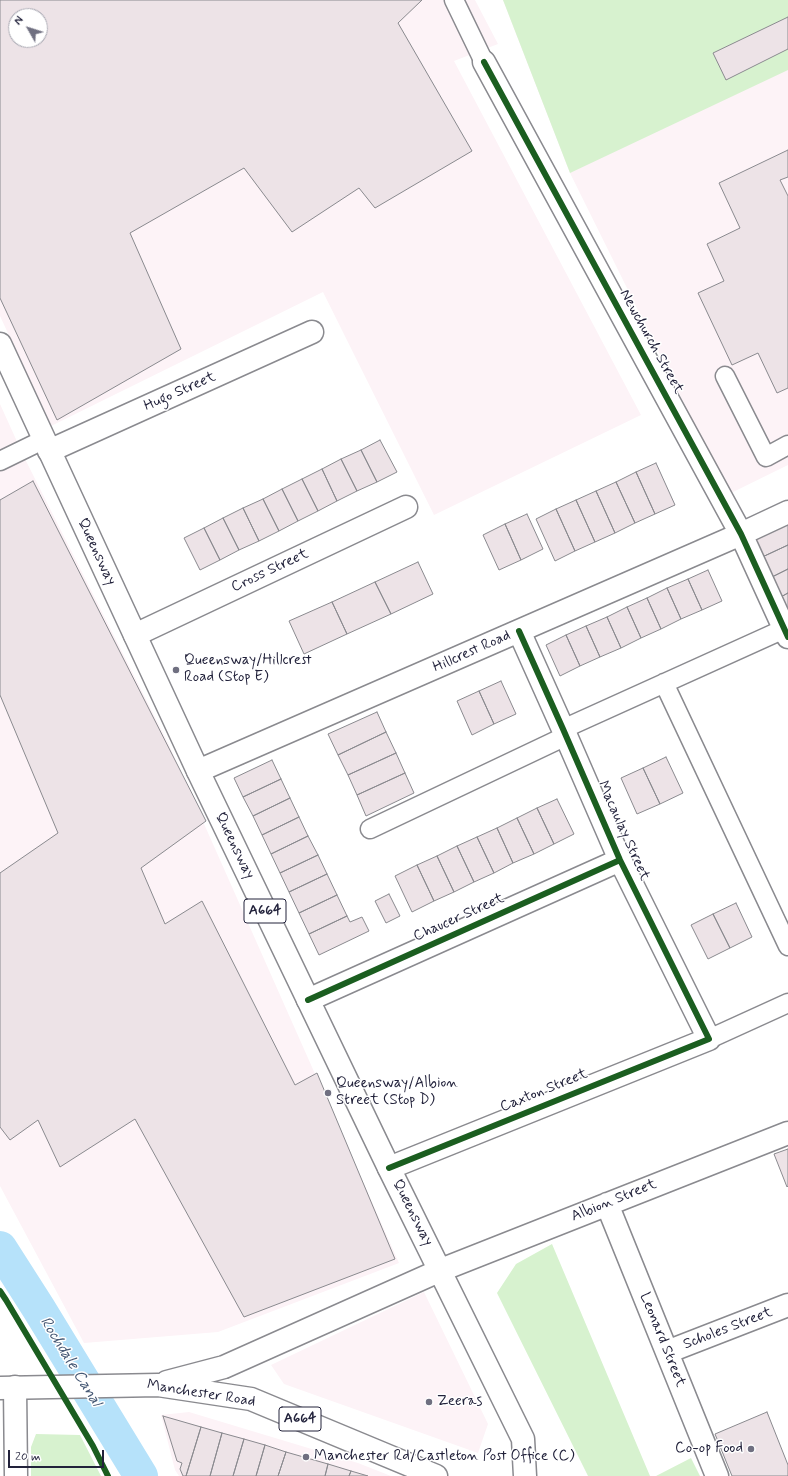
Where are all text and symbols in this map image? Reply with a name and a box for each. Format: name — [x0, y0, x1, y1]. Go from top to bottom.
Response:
north arrow — [8, 8, 48, 48]
text: N — [12, 14, 27, 28]
street label: Newchurch Street — [615, 287, 687, 397]
street label: Hugo Street — [141, 368, 219, 416]
street label: Queensway — [73, 516, 119, 588]
street label: Cross Street — [229, 545, 311, 597]
street label: Hillcrest Road — [430, 627, 514, 677]
place label: Queensway/Hillcrest Road (Stop E) — [184, 652, 312, 687]
marker: Queensway/Hillcrest Road (Stop E) — [171, 665, 181, 675]
street label: Macaulay Street — [593, 778, 653, 884]
street label: Queensway — [210, 810, 258, 882]
street label: Chaucer Street — [411, 890, 507, 946]
road number: A664 — [244, 899, 286, 923]
street label: Caxton Street — [498, 1065, 590, 1117]
place label: Queensway/Albion Street (Stop D) — [336, 1075, 458, 1110]
marker: Queensway/Albion Street (Stop D) — [323, 1088, 333, 1098]
street label: Albion Street — [569, 1176, 659, 1226]
street label: Queensway — [388, 1177, 436, 1249]
street label: Leonard Street — [635, 1290, 689, 1390]
street label: Scholes Street — [681, 1304, 775, 1354]
water label: Rochdale Canal — [35, 1314, 105, 1410]
street label: Manchester Road — [146, 1377, 256, 1411]
place label: Zeeras — [437, 1393, 483, 1411]
marker: Zeeras — [424, 1397, 434, 1407]
road number: A664 — [279, 1407, 321, 1431]
place label: Co-op Food — [675, 1440, 743, 1458]
scale bar — [10, 1442, 106, 1468]
marker: Co-op Food — [746, 1444, 756, 1454]
place label: Manchester Rd/Castleton Post Office (C) — [314, 1448, 575, 1466]
text: 20 m — [15, 1449, 41, 1465]
marker: Manchester Rd/Castleton Post Office (C) — [301, 1452, 311, 1462]

